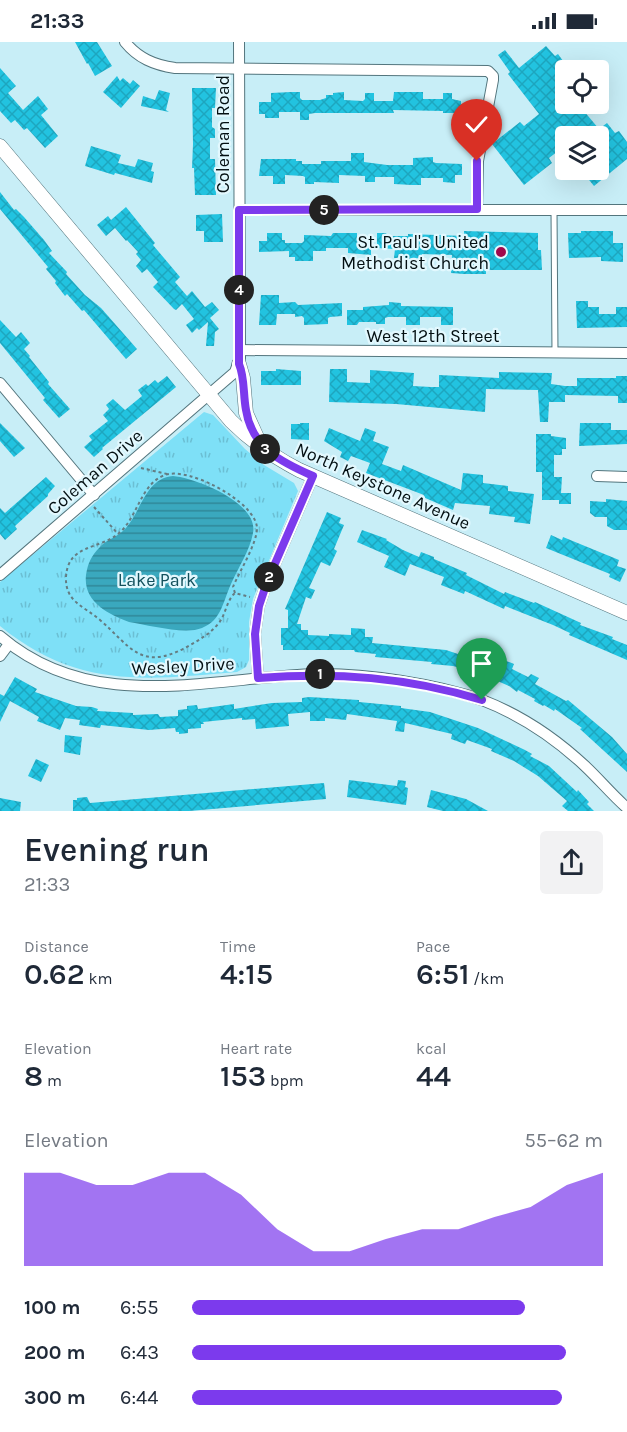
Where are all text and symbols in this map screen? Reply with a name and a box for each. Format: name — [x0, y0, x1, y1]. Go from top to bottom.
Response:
text: 21:33 — [30, 8, 84, 34]
map controls — [555, 60, 609, 180]
button: locate — [555, 60, 609, 114]
street label: Coleman Road — [212, 75, 234, 193]
pin — [451, 99, 502, 161]
icon: check — [460, 108, 493, 141]
button: layers — [555, 126, 609, 180]
pin: 5 — [309, 195, 339, 225]
text: 5 — [319, 200, 329, 219]
place label: St. Paul's United Methodist Church — [341, 231, 489, 274]
marker: St. Paul's United Methodist Church — [494, 245, 508, 259]
pin: 4 — [224, 275, 254, 305]
text: 4 — [234, 280, 244, 299]
street label: West 12th Street — [367, 325, 500, 347]
street label: Coleman Drive — [43, 425, 147, 519]
pin: 3 — [250, 434, 280, 464]
street label: North Keystone Avenue — [292, 438, 474, 534]
text: 3 — [260, 439, 270, 458]
pin: 2 — [254, 562, 284, 592]
text: 2 — [264, 567, 274, 586]
park label: Lake Park — [118, 569, 196, 591]
pin — [456, 638, 507, 700]
icon: arrive — [465, 647, 498, 680]
street label: Wesley Drive — [131, 652, 235, 680]
pin: 1 — [305, 659, 335, 689]
text: 1 — [317, 664, 323, 683]
text: Evening run — [24, 831, 210, 869]
button: share — [540, 831, 603, 894]
text: 21:33 — [24, 873, 70, 896]
text: Distance — [24, 937, 89, 956]
text: Time — [220, 937, 256, 956]
text: Pace — [416, 937, 450, 956]
text: 0.62 — [24, 956, 85, 992]
text: 4:15 — [220, 956, 273, 992]
text: 6:51 — [416, 956, 470, 992]
text: km — [85, 969, 112, 988]
text: /km — [470, 969, 504, 988]
text: Elevation — [24, 1039, 92, 1058]
text: Heart rate — [220, 1039, 292, 1058]
text: kcal — [416, 1039, 447, 1058]
text: 8 — [24, 1058, 43, 1094]
text: 153 — [220, 1058, 266, 1094]
text: 44 — [416, 1058, 451, 1094]
text: m — [43, 1071, 62, 1090]
text: bpm — [266, 1071, 304, 1090]
text: Elevation — [24, 1129, 109, 1152]
text: 55–62 m — [524, 1129, 603, 1152]
text: 100 m — [24, 1296, 80, 1319]
text: 6:55 — [120, 1296, 159, 1319]
text: 200 m — [24, 1341, 85, 1364]
text: 6:43 — [120, 1341, 159, 1364]
text: 300 m — [24, 1386, 86, 1409]
text: 6:44 — [120, 1386, 158, 1409]

